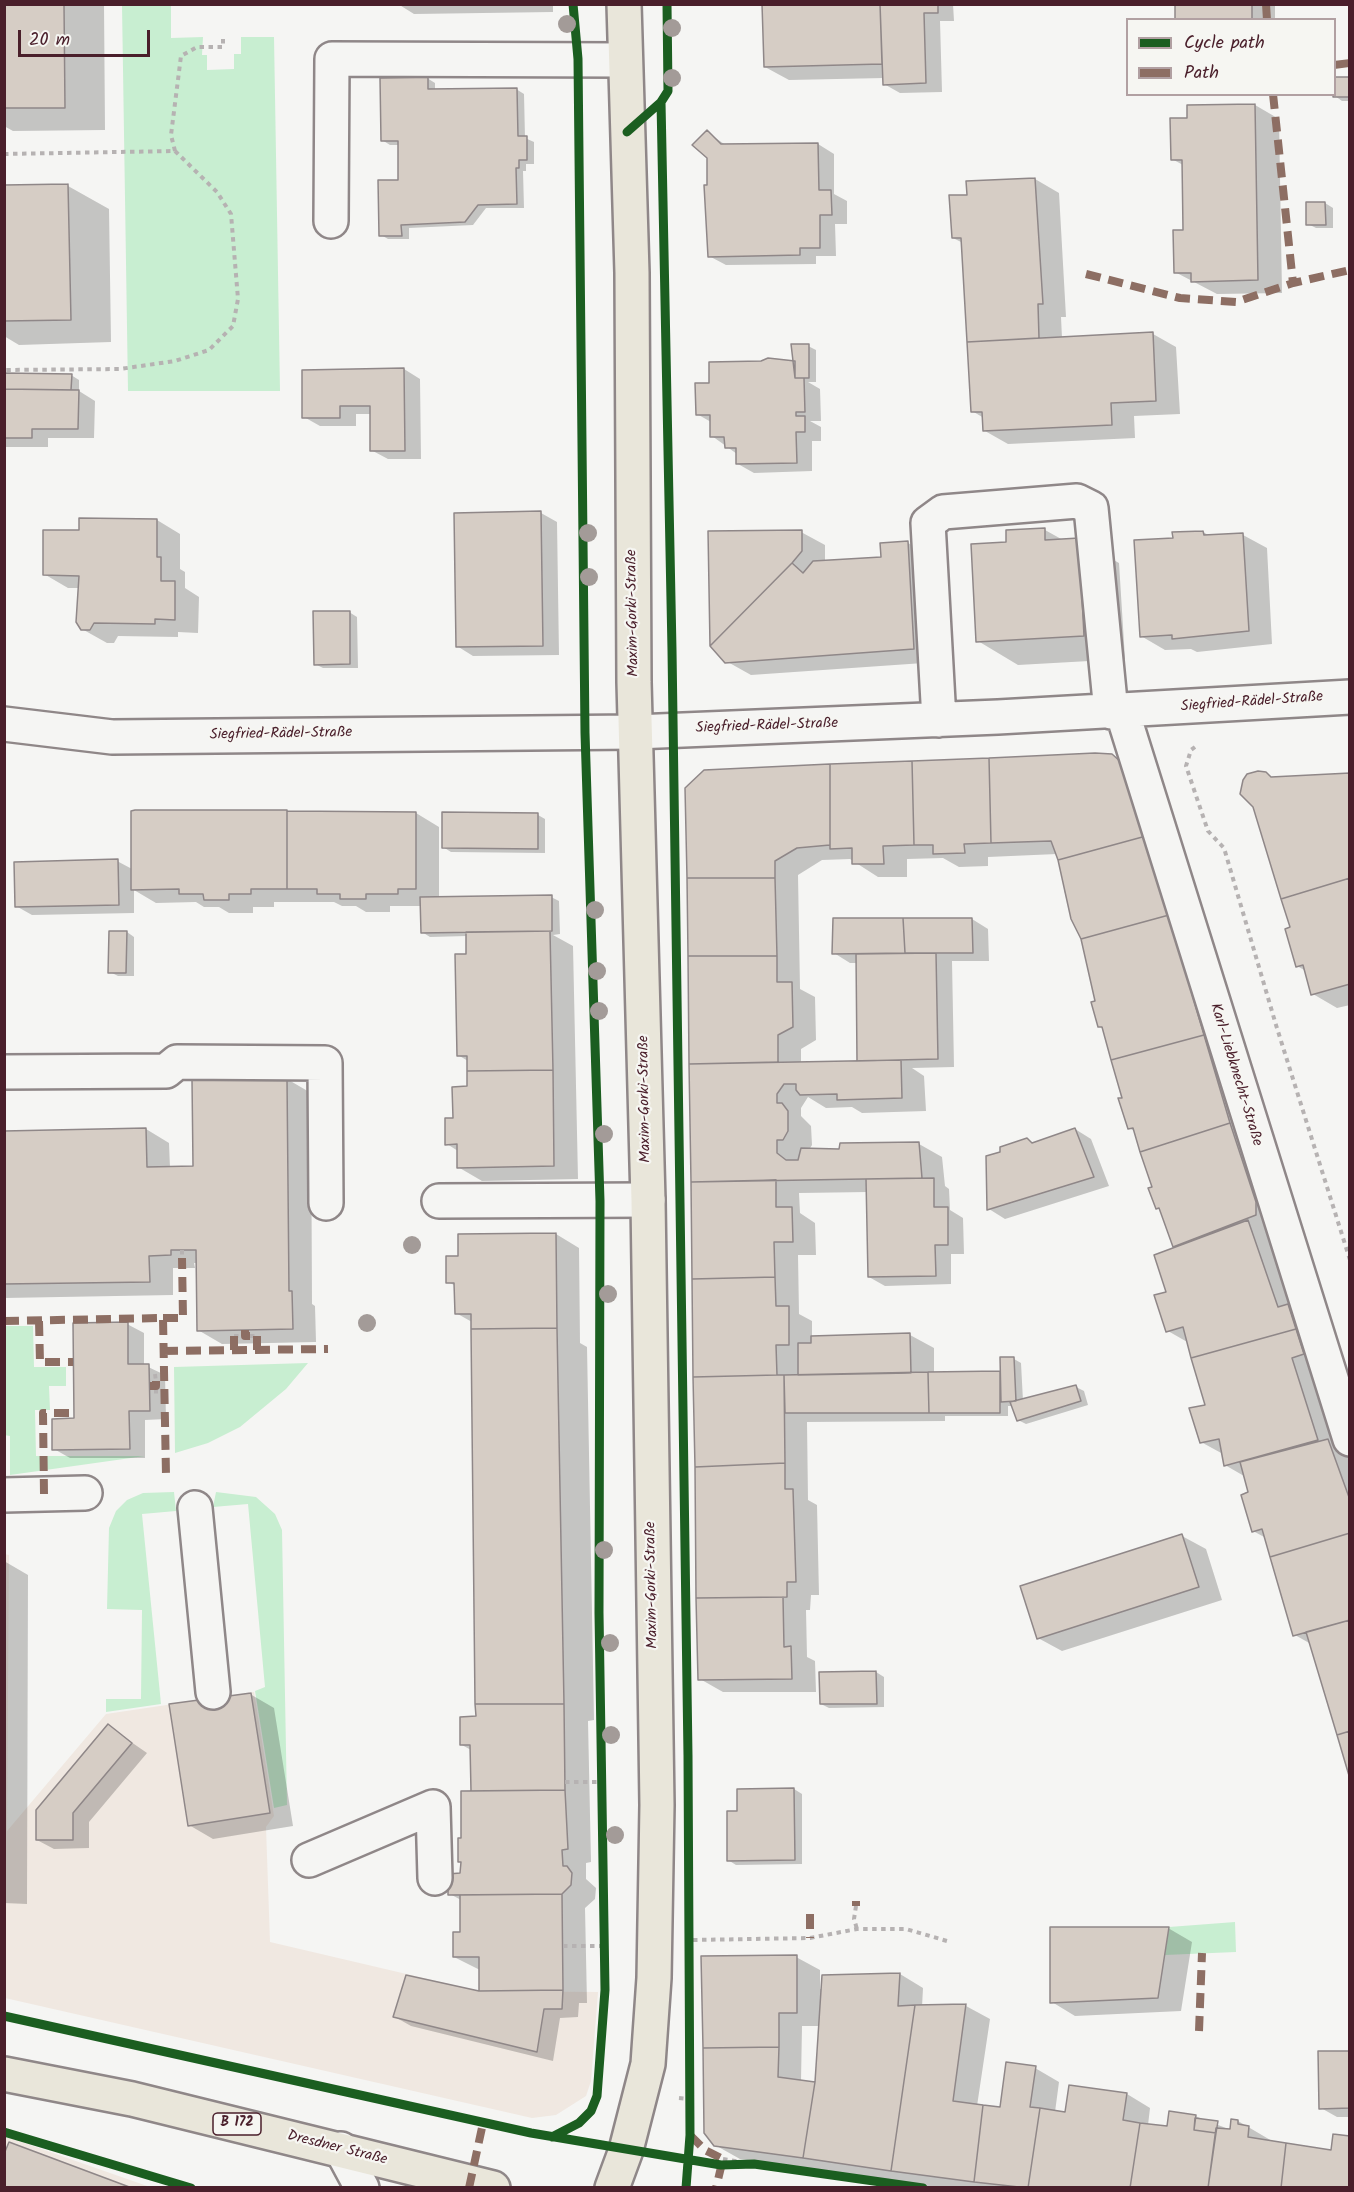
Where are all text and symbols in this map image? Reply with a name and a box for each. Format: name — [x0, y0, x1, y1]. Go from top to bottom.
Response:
scale bar — [21, 18, 153, 56]
legend — [1126, 18, 1336, 96]
text: 20 m — [29, 26, 70, 55]
text: Cycle path — [1184, 29, 1265, 58]
text: Path — [1184, 59, 1219, 88]
street label: Maxim-Gorki-Straße — [624, 549, 644, 677]
street label: Siegfried-Rädel-Straße — [1180, 689, 1324, 717]
street label: Siegfried-Rädel-Straße — [695, 716, 839, 738]
street label: Siegfried-Rädel-Straße — [210, 725, 352, 745]
street label: Karl-Liebknecht-Straße — [1205, 1001, 1265, 1149]
street label: Maxim-Gorki-Straße — [636, 1035, 656, 1163]
street label: Maxim-Gorki-Straße — [643, 1521, 663, 1649]
road number: B 172 — [213, 2113, 261, 2135]
street label: Dresdner Straße — [285, 2128, 389, 2170]

